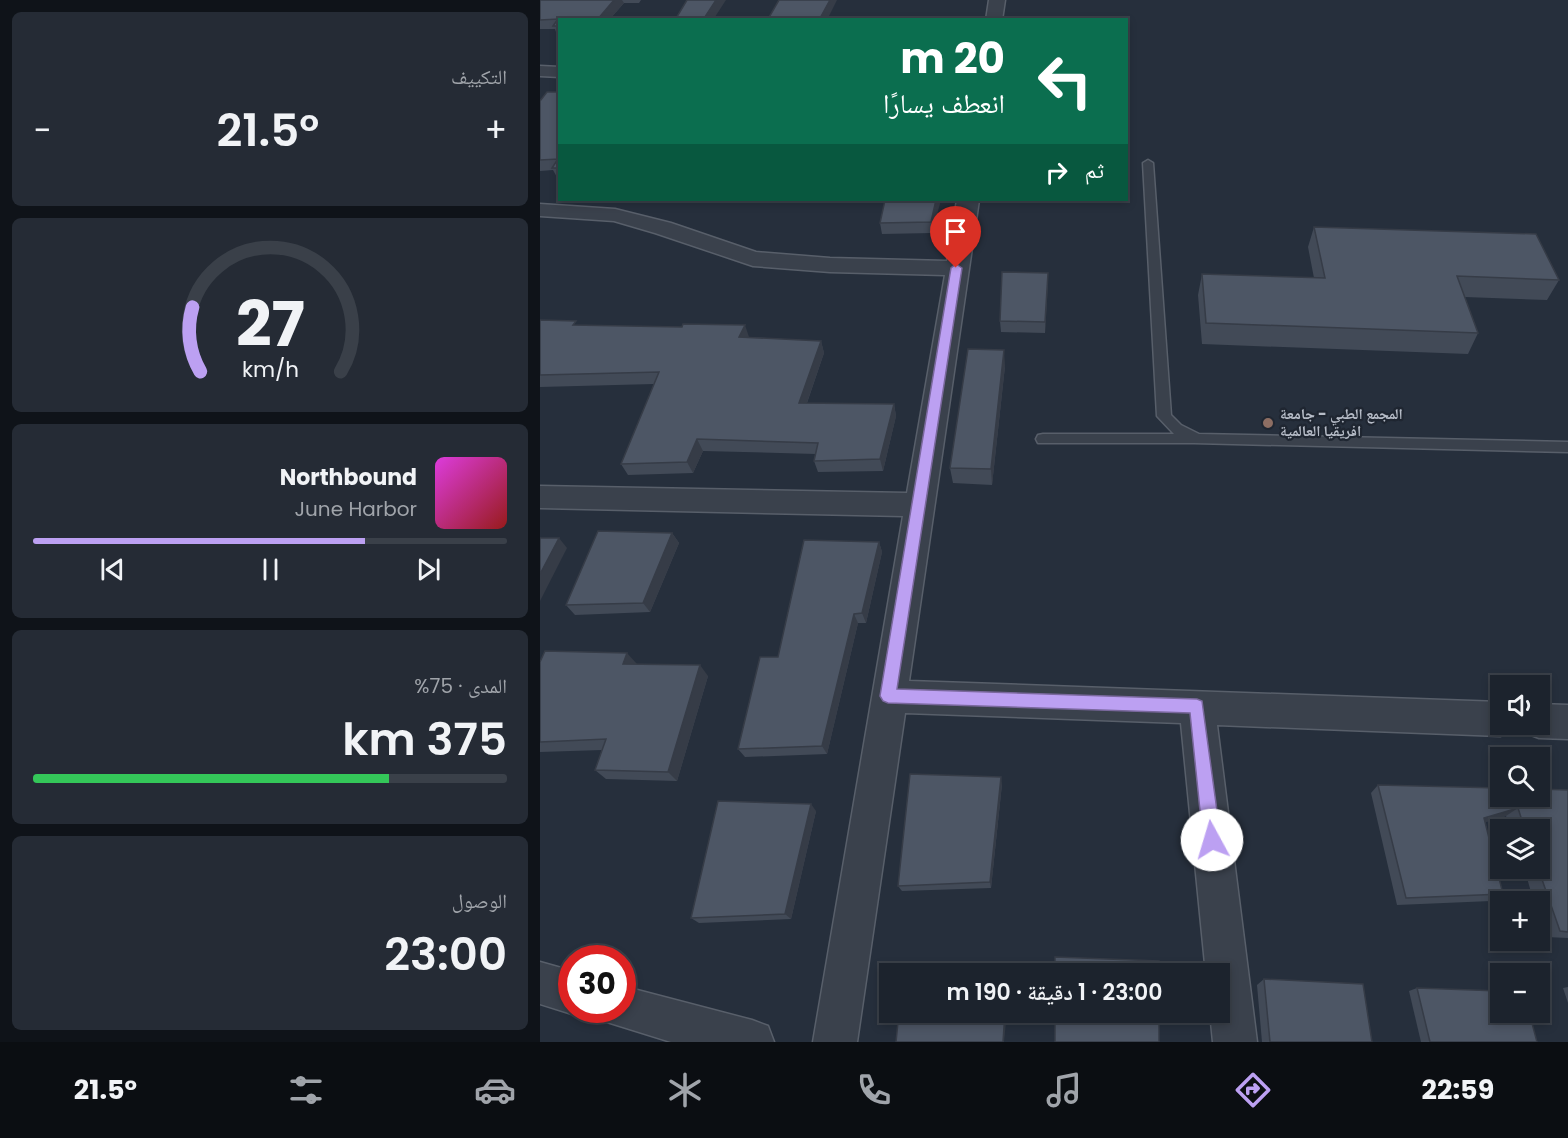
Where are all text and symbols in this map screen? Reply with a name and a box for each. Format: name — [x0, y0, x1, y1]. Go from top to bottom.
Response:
text: 20 m — [900, 29, 1005, 88]
icon: left — [1026, 42, 1104, 120]
text: التكييف — [451, 63, 507, 91]
text: انعطف يسارًا — [883, 85, 1005, 122]
text: 21.5° — [216, 99, 319, 162]
text: − — [33, 107, 51, 154]
text: + — [484, 107, 507, 154]
text: ثم — [1085, 155, 1104, 186]
icon: right — [1040, 156, 1073, 189]
pin — [930, 206, 981, 268]
icon: arrive — [939, 215, 972, 248]
text: 27 — [235, 280, 305, 368]
text: km/h — [241, 354, 299, 385]
place label: المجمع الطبي - جامعة افريقيا العالمية — [1280, 403, 1403, 441]
marker: المجمع الطبي - جامعة افريقيا العالمية — [1261, 416, 1275, 430]
text: Northbound — [280, 462, 417, 493]
text: June Harbor — [294, 495, 417, 523]
icon: previous — [96, 553, 129, 586]
icon: pause — [254, 553, 287, 586]
icon: next — [412, 553, 445, 586]
text: المدى · 75% — [414, 672, 507, 700]
map controls — [1490, 675, 1550, 1023]
button: sound — [1490, 675, 1550, 735]
text: 375 km — [342, 708, 507, 771]
button: search — [1490, 747, 1550, 807]
position arrow — [1180, 808, 1244, 872]
button: layers — [1490, 819, 1550, 879]
text: الوصول — [452, 887, 507, 915]
button: + — [1490, 891, 1550, 951]
text: 23:00 — [384, 923, 507, 986]
speed limit sign: 30 — [558, 945, 636, 1023]
button: − — [1490, 963, 1550, 1023]
text: 23:00 · 1 دقيقة · 190 m — [946, 977, 1163, 1008]
icon: filters — [285, 1069, 327, 1111]
icon: car — [474, 1069, 516, 1111]
icon: climate — [664, 1069, 706, 1111]
icon: phone — [853, 1069, 895, 1111]
icon: music — [1043, 1069, 1085, 1111]
icon: directions — [1232, 1069, 1274, 1111]
text: 21.5° — [74, 1071, 137, 1108]
text: 22:59 — [1422, 1071, 1494, 1108]

